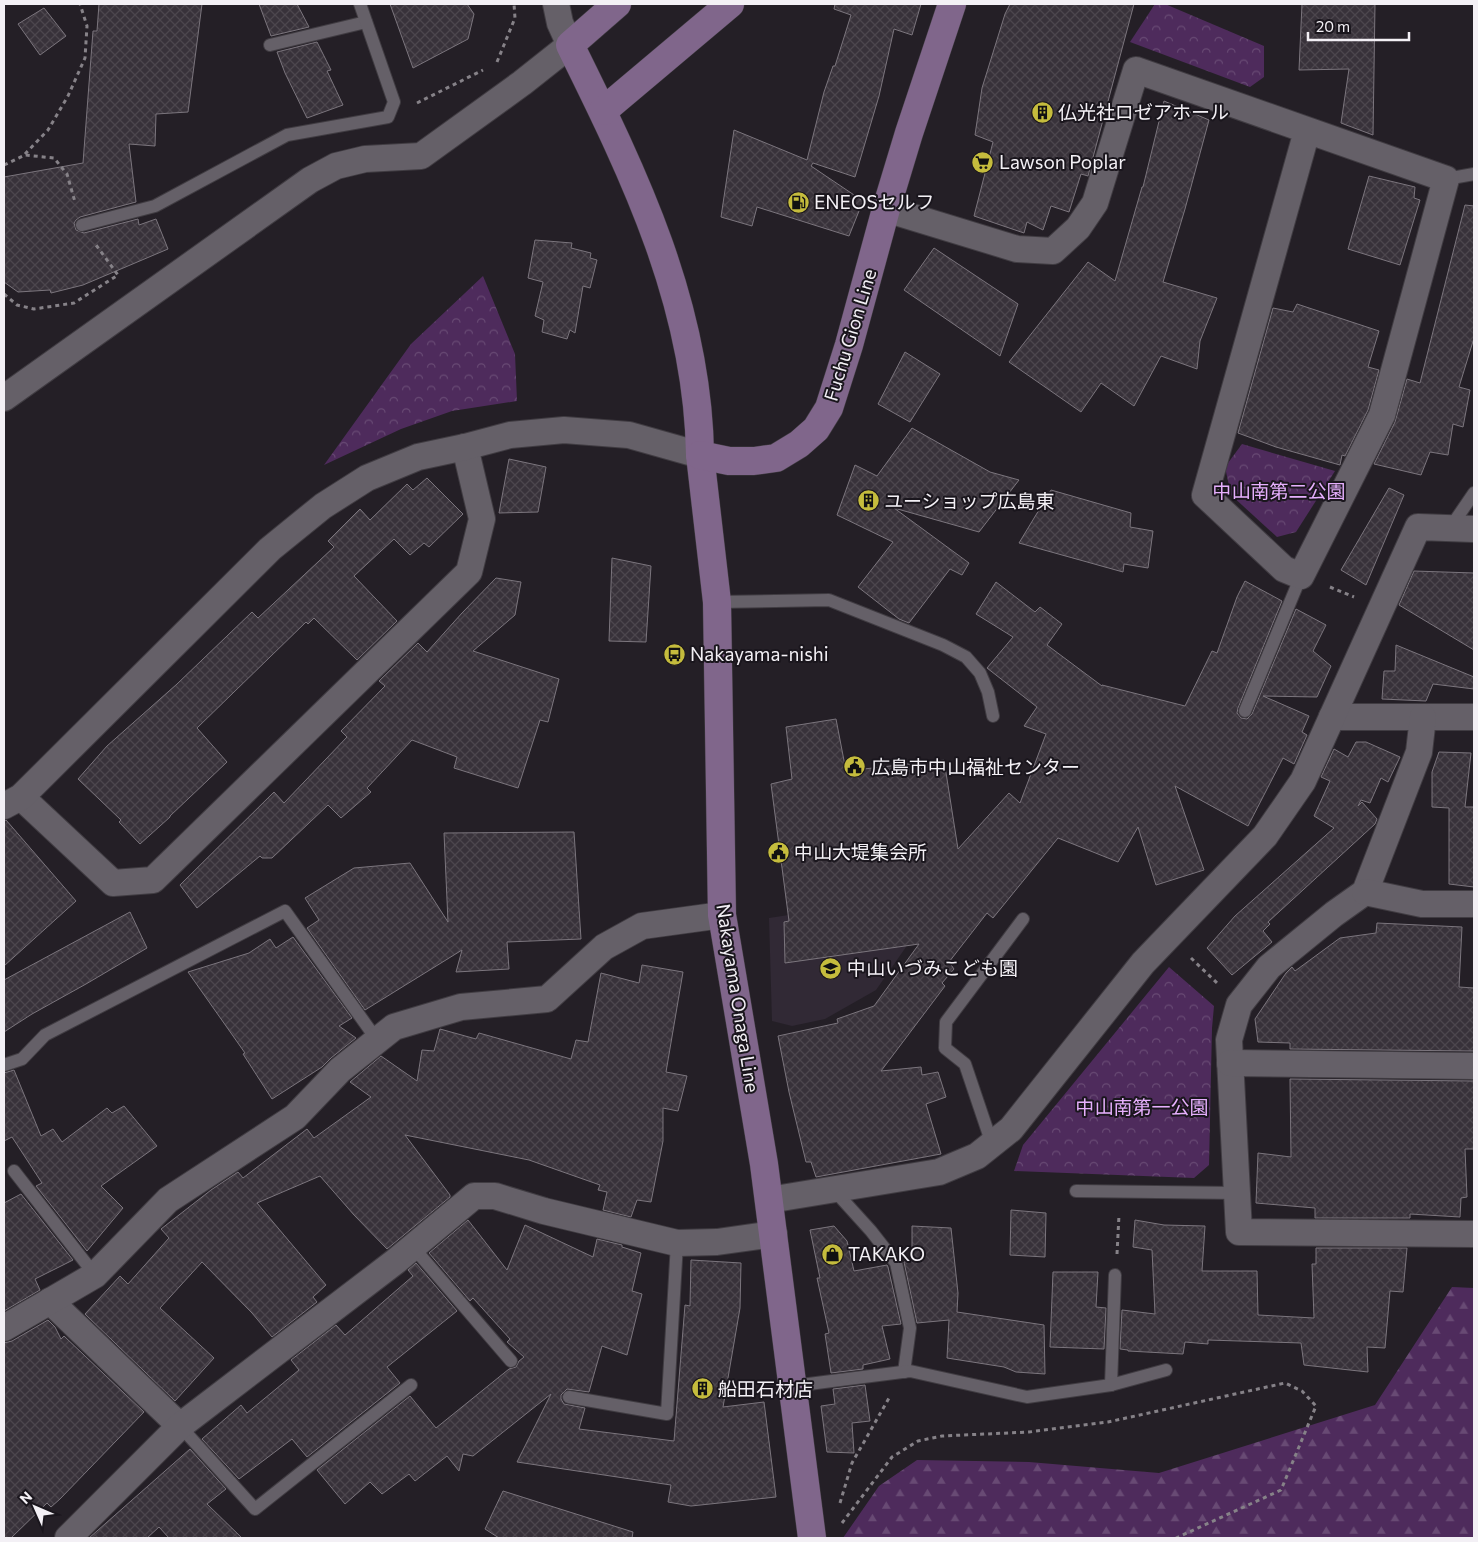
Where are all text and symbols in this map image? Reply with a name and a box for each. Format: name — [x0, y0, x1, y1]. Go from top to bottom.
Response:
scale bar — [1308, 10, 1409, 42]
text: 20 m — [1316, 17, 1350, 35]
building icon: 仏光社ロゼアホール — [1030, 100, 1054, 124]
place label: 仏光社ロゼアホール — [1058, 100, 1229, 123]
supermarket icon: Lawson Poplar — [971, 150, 995, 174]
place label: Lawson Poplar — [999, 150, 1126, 173]
fuel station icon: ENEOSセルフ — [786, 190, 810, 214]
place label: ENEOSセルフ — [814, 190, 935, 213]
street label: Fuchu Gion Line — [818, 266, 881, 404]
park label: 中山南第二公園 — [1212, 479, 1346, 502]
building icon: ユーショップ広島東 — [856, 489, 880, 513]
place label: ユーショップ広島東 — [884, 489, 1055, 512]
bus stop icon: Nakayama-nishi — [662, 642, 686, 666]
place label: Nakayama-nishi — [690, 642, 829, 665]
public building icon: 広島市中山福祉センター — [843, 755, 867, 779]
place label: 広島市中山福祉センター — [871, 755, 1080, 778]
public building icon: 中山大堤集会所 — [766, 840, 790, 864]
place label: 中山大堤集会所 — [794, 840, 927, 863]
street label: Nakayama Onaga Line — [712, 902, 765, 1094]
school or university icon: 中山いづみこども園 — [819, 956, 843, 980]
place label: 中山いづみこども園 — [847, 956, 1018, 979]
park label: 中山南第一公園 — [1075, 1095, 1209, 1118]
shop icon: TAKAKO — [820, 1242, 844, 1266]
place label: TAKAKO — [848, 1242, 925, 1265]
building icon: 船田石材店 — [690, 1377, 714, 1401]
place label: 船田石材店 — [718, 1377, 813, 1400]
north arrow — [10, 1482, 60, 1532]
text: N — [16, 1488, 35, 1507]

